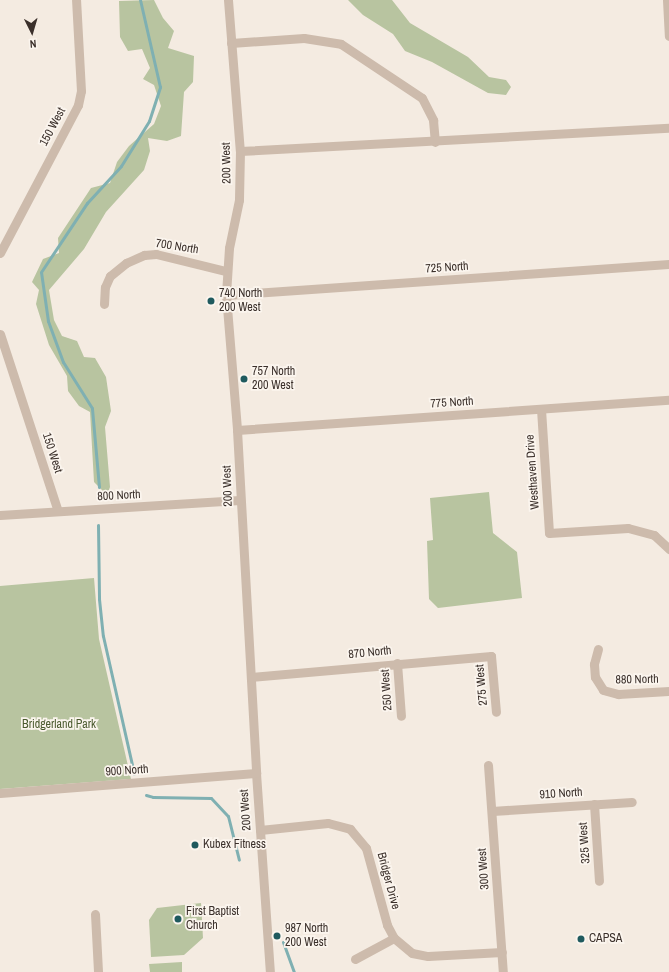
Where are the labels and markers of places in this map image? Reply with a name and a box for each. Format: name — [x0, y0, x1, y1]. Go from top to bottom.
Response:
place label: 740 North 200 West — [219, 287, 262, 315]
marker: 740 North 200 West — [206, 296, 216, 306]
place label: 757 North 200 West — [252, 365, 295, 393]
marker: 757 North 200 West — [239, 374, 249, 384]
place label: Kubex Fitness — [203, 838, 266, 852]
marker: Kubex Fitness — [190, 840, 200, 850]
place label: First Baptist Church — [186, 905, 239, 933]
marker: First Baptist Church — [173, 914, 183, 924]
place label: 987 North 200 West — [285, 922, 328, 950]
marker: 987 North 200 West — [272, 931, 282, 941]
place label: CAPSA — [589, 932, 622, 946]
marker: CAPSA — [576, 934, 586, 944]

